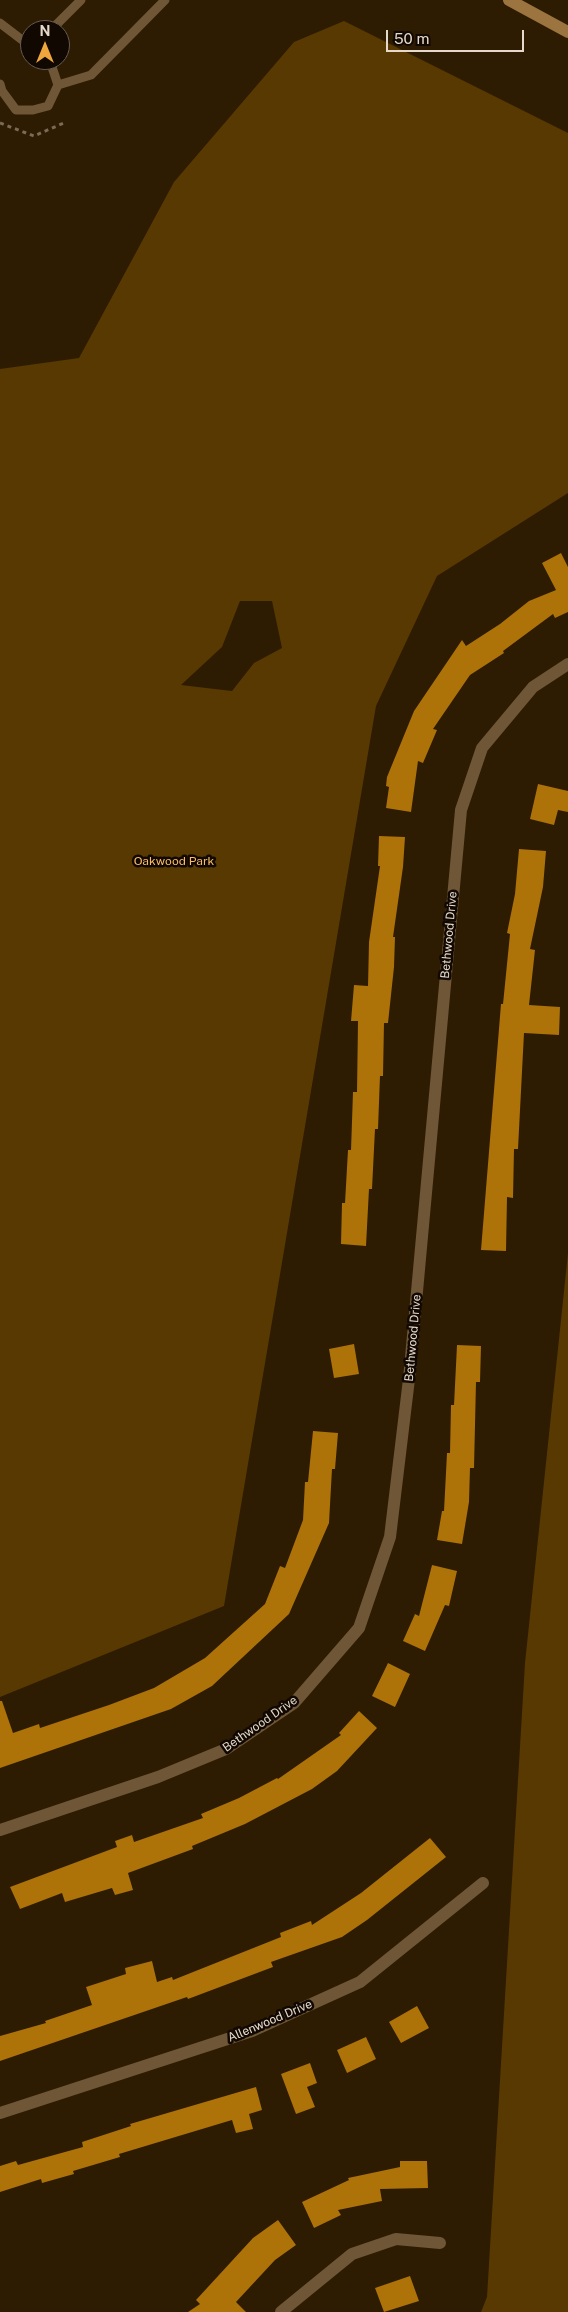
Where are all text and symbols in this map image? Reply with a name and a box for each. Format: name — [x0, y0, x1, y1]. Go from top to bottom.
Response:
north arrow — [20, 20, 70, 70]
scale bar — [388, 20, 526, 52]
text: N — [40, 23, 50, 39]
text: 50 m — [394, 30, 429, 47]
park label: Oakwood Park — [134, 854, 214, 868]
street label: Bethwood Drive — [438, 891, 460, 979]
street label: Bethwood Drive — [402, 1294, 424, 1382]
street label: Bethwood Drive — [220, 1693, 300, 1755]
street label: Allenwood Drive — [226, 1997, 314, 2045]

